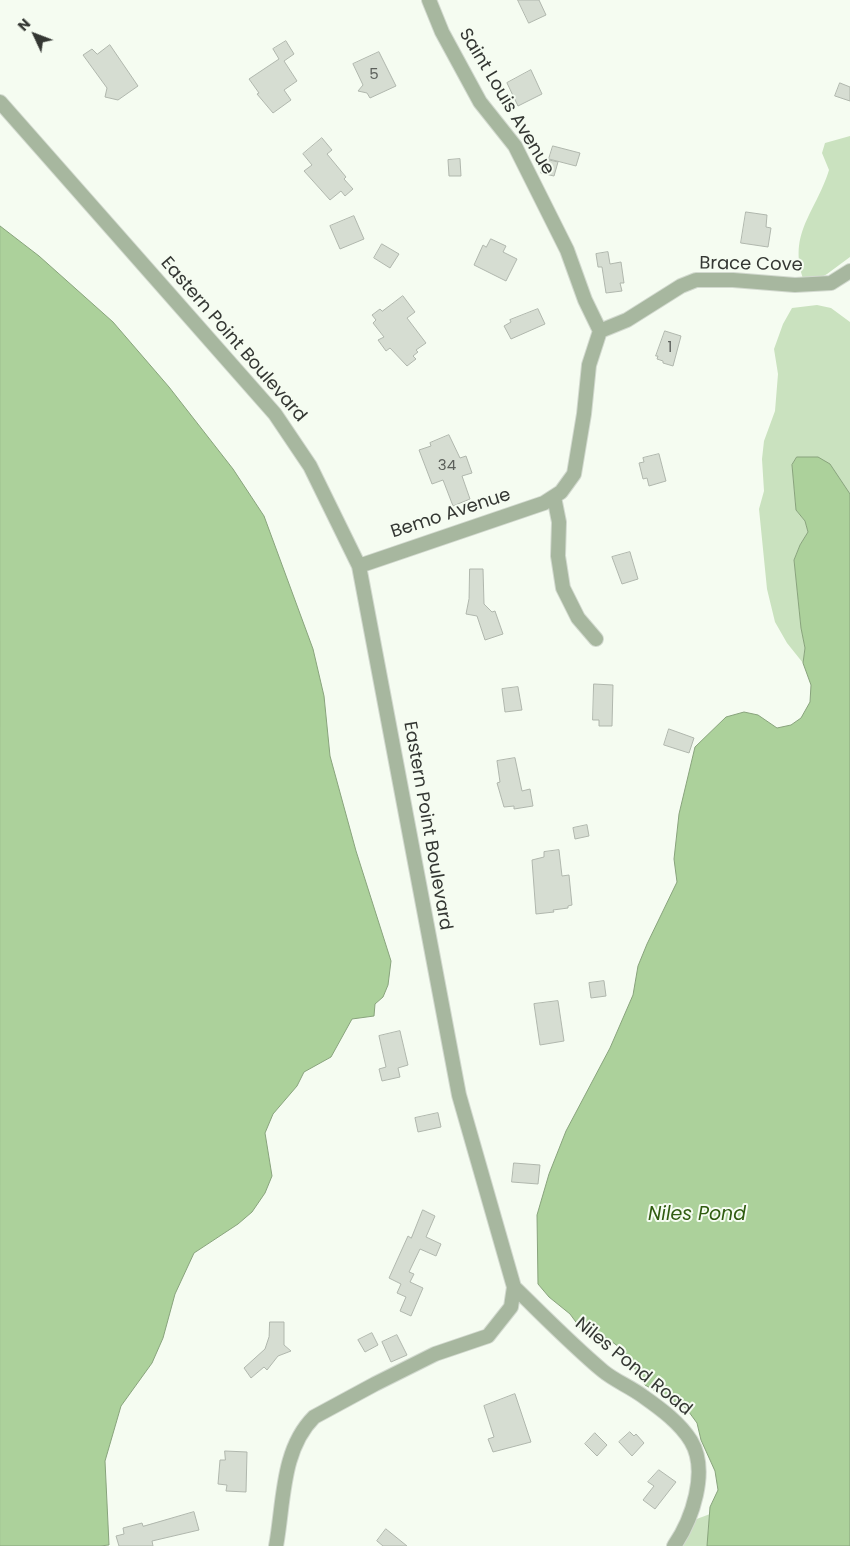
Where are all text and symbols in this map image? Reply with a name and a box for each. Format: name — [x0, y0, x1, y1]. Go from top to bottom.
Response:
north arrow — [10, 10, 60, 60]
text: N — [13, 14, 35, 35]
street label: Saint Louis Avenue — [454, 25, 558, 179]
house number: 5 — [369, 66, 379, 84]
street label: Eastern Point Boulevard — [155, 253, 311, 427]
street label: Brace Cove — [699, 253, 803, 277]
house number: 1 — [668, 339, 672, 357]
house number: 34 — [438, 457, 456, 475]
street label: Bemo Avenue — [388, 484, 514, 544]
street label: Eastern Point Boulevard — [398, 720, 456, 932]
water label: Niles Pond — [648, 1204, 746, 1226]
street label: Niles Pond Road — [570, 1313, 696, 1421]

